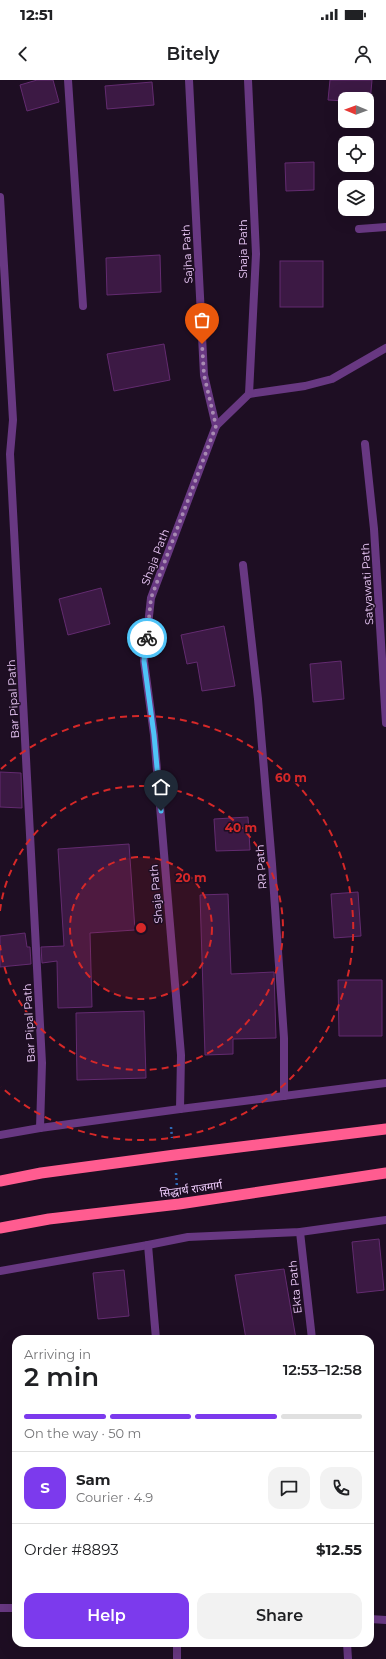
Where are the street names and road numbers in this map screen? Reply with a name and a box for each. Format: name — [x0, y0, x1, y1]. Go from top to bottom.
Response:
street label: Shaja Path — [236, 219, 250, 279]
street label: Sajha Path — [178, 224, 196, 284]
street label: Shaja Path — [138, 527, 172, 587]
street label: Satyawati Path — [358, 543, 376, 625]
street label: Bar Pipal Path — [4, 659, 22, 739]
street label: RR Path — [252, 844, 270, 890]
street label: Shaja Path — [146, 864, 166, 924]
street label: Bar Pipal Path — [20, 983, 38, 1063]
street label: सिद्धार्थ राजमार्ग — [159, 1178, 224, 1200]
street label: Ekta Path — [285, 1260, 305, 1314]

